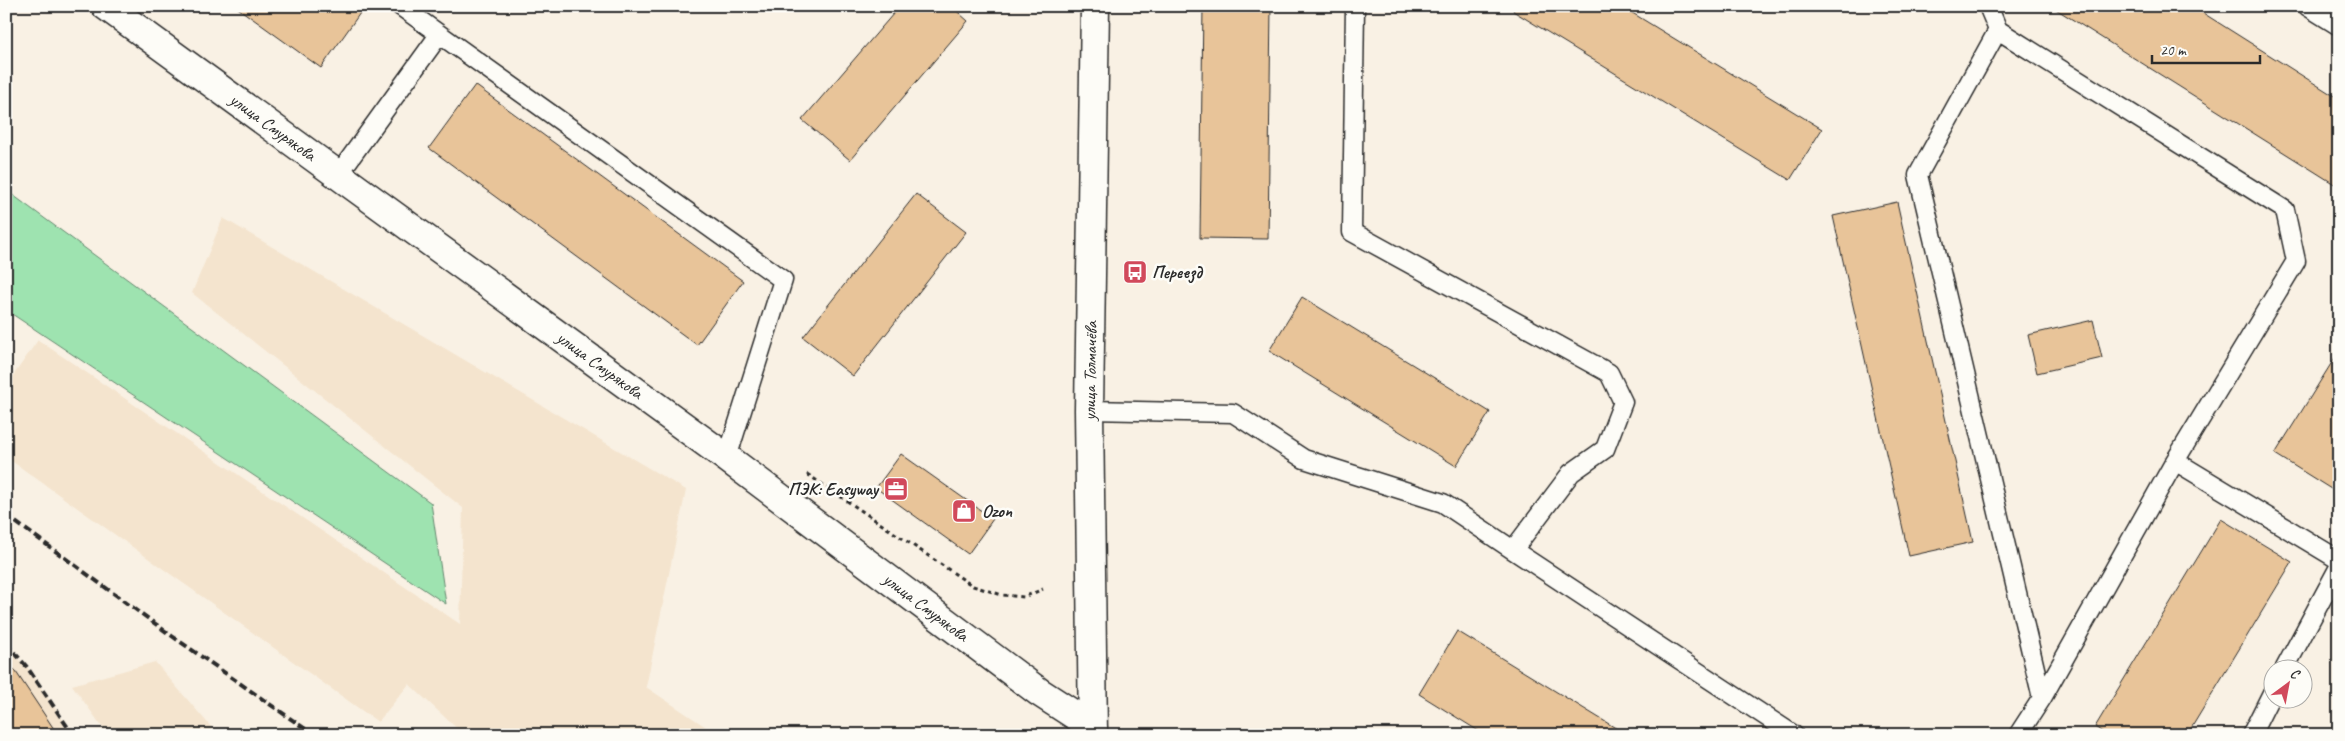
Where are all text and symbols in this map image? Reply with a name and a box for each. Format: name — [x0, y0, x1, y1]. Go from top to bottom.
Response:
scale bar — [2152, 32, 2260, 64]
text: 20 m — [2160, 41, 2187, 60]
street label: улица Смурякова — [225, 88, 321, 166]
bus stop icon: Переезд — [1122, 259, 1148, 285]
place label: Переезд — [1152, 261, 1203, 284]
street label: улица Толмачёва — [1078, 320, 1102, 422]
street label: улица Смурякова — [552, 326, 648, 404]
office icon: ПЭК: Easyway — [883, 476, 909, 502]
place label: ПЭК: Easyway — [788, 478, 880, 500]
shop icon: Ozon — [951, 498, 977, 524]
place label: Ozon — [982, 500, 1013, 522]
street label: улица Смурякова — [878, 567, 974, 647]
north arrow — [2262, 658, 2312, 708]
text: С — [2287, 664, 2304, 684]

